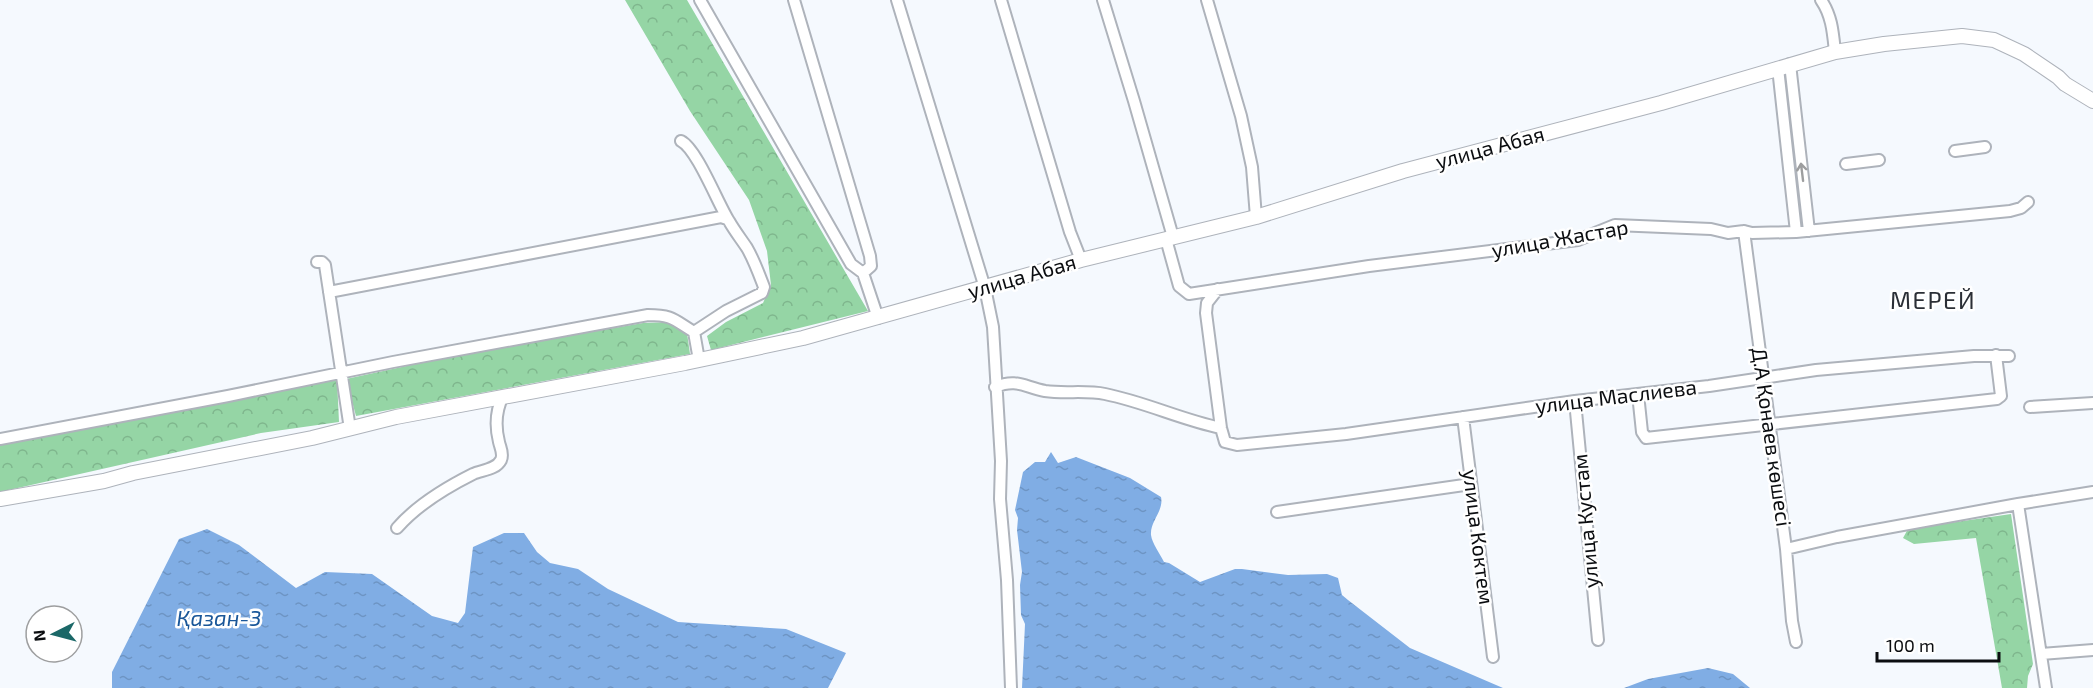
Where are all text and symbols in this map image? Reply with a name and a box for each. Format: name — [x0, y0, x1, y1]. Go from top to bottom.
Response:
street label: улица Абая — [1433, 120, 1547, 174]
one-way arrow — [1796, 163, 1807, 183]
street label: улица Жастар — [1489, 213, 1630, 263]
street label: улица Абая — [965, 248, 1079, 304]
district label: МЕРЕЙ — [1890, 285, 1976, 314]
street label: Д.А Қонаев көшесі — [1748, 346, 1797, 528]
street label: улица Маслиева — [1534, 373, 1698, 419]
street label: улица Кустам — [1566, 453, 1604, 589]
street label: улица Коктем — [1458, 468, 1500, 606]
north arrow — [24, 604, 84, 664]
water label: Қазан-3 — [177, 604, 261, 630]
scale bar — [1877, 625, 1998, 663]
text: N — [29, 629, 49, 642]
text: 100 m — [1886, 634, 1935, 656]

